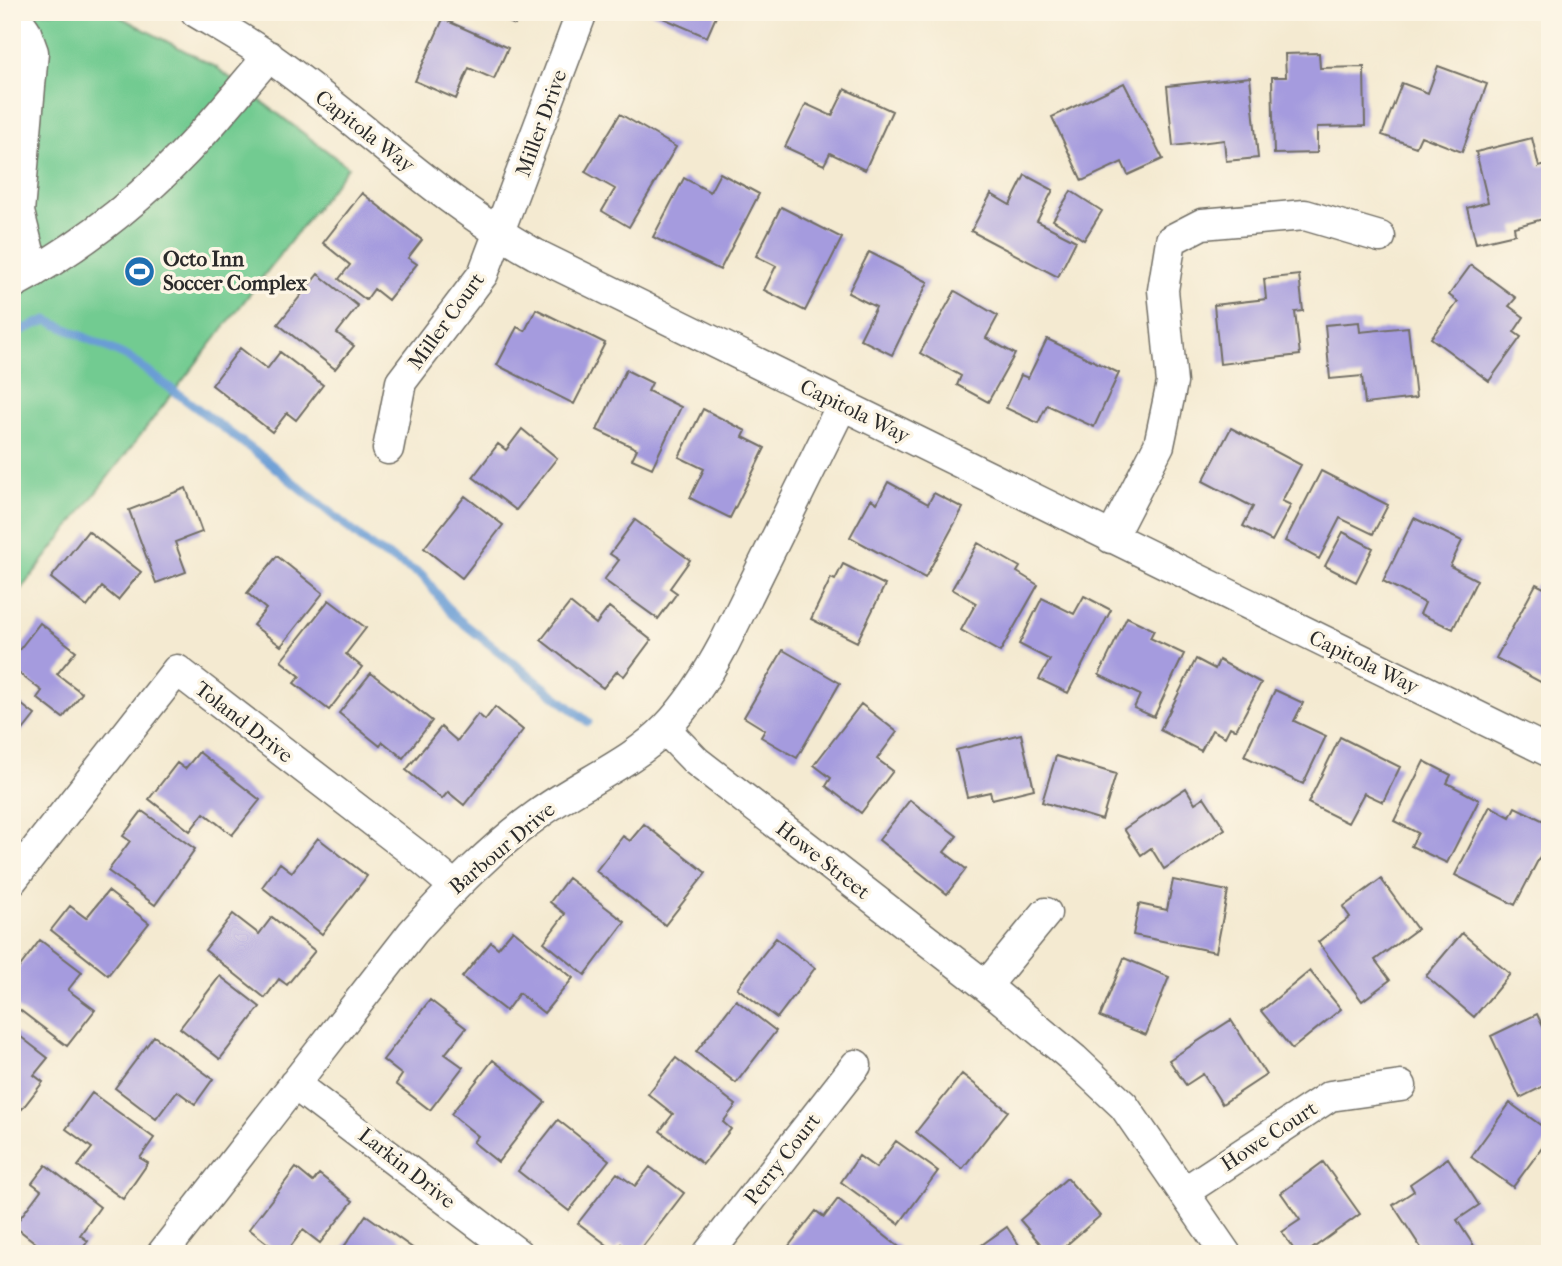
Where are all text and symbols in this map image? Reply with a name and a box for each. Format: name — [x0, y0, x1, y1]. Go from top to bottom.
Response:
street label: Miller Drive — [511, 66, 571, 180]
street label: Capitola Way — [311, 85, 420, 178]
place label: Octo Inn Soccer Complex — [163, 247, 308, 295]
sports icon: Octo Inn Soccer Complex — [123, 254, 157, 288]
street label: Miller Court — [403, 268, 489, 374]
street label: Capitola Way — [796, 374, 914, 448]
street label: Capitola Way — [1305, 625, 1423, 699]
street label: Toland Drive — [190, 676, 298, 768]
street label: Barbour Drive — [444, 797, 560, 899]
street label: Howe Street — [771, 816, 875, 904]
street label: Howe Court — [1216, 1096, 1322, 1176]
street label: Perry Court — [739, 1108, 825, 1209]
street label: Larkin Drive — [354, 1123, 460, 1213]

